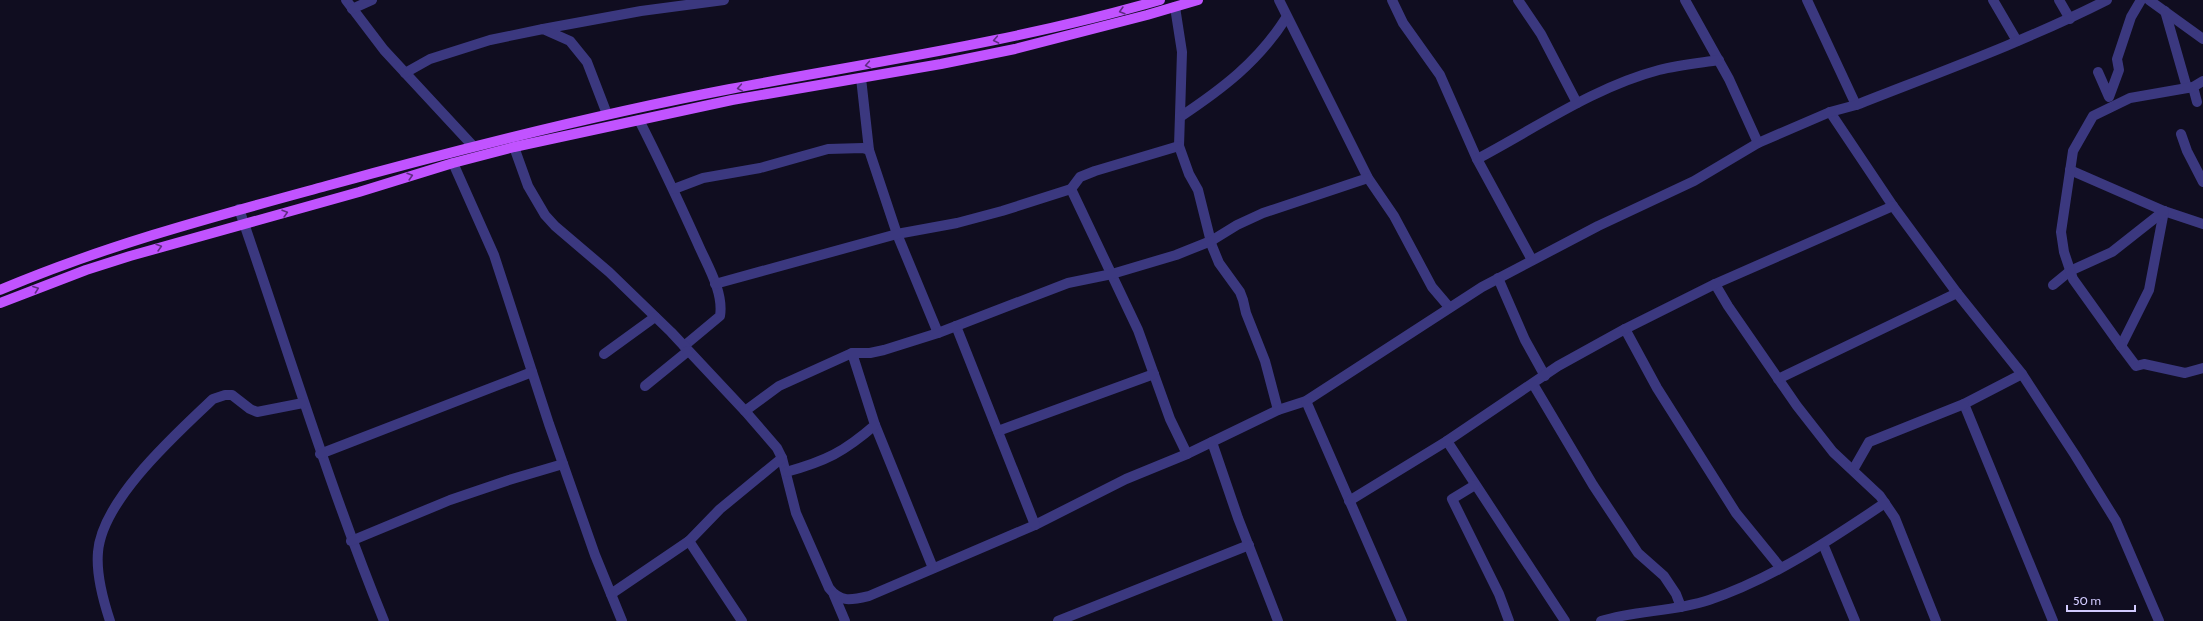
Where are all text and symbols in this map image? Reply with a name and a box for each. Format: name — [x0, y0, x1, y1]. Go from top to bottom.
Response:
one-way arrow — [1119, 6, 1126, 15]
one-way arrow — [993, 36, 999, 44]
one-way arrow — [865, 60, 871, 68]
one-way arrow — [737, 83, 743, 91]
one-way arrow — [406, 172, 413, 181]
one-way arrow — [281, 209, 288, 218]
one-way arrow — [156, 243, 163, 252]
one-way arrow — [33, 285, 40, 293]
scale bar — [2067, 587, 2135, 613]
text: 50 m — [2073, 593, 2101, 608]

